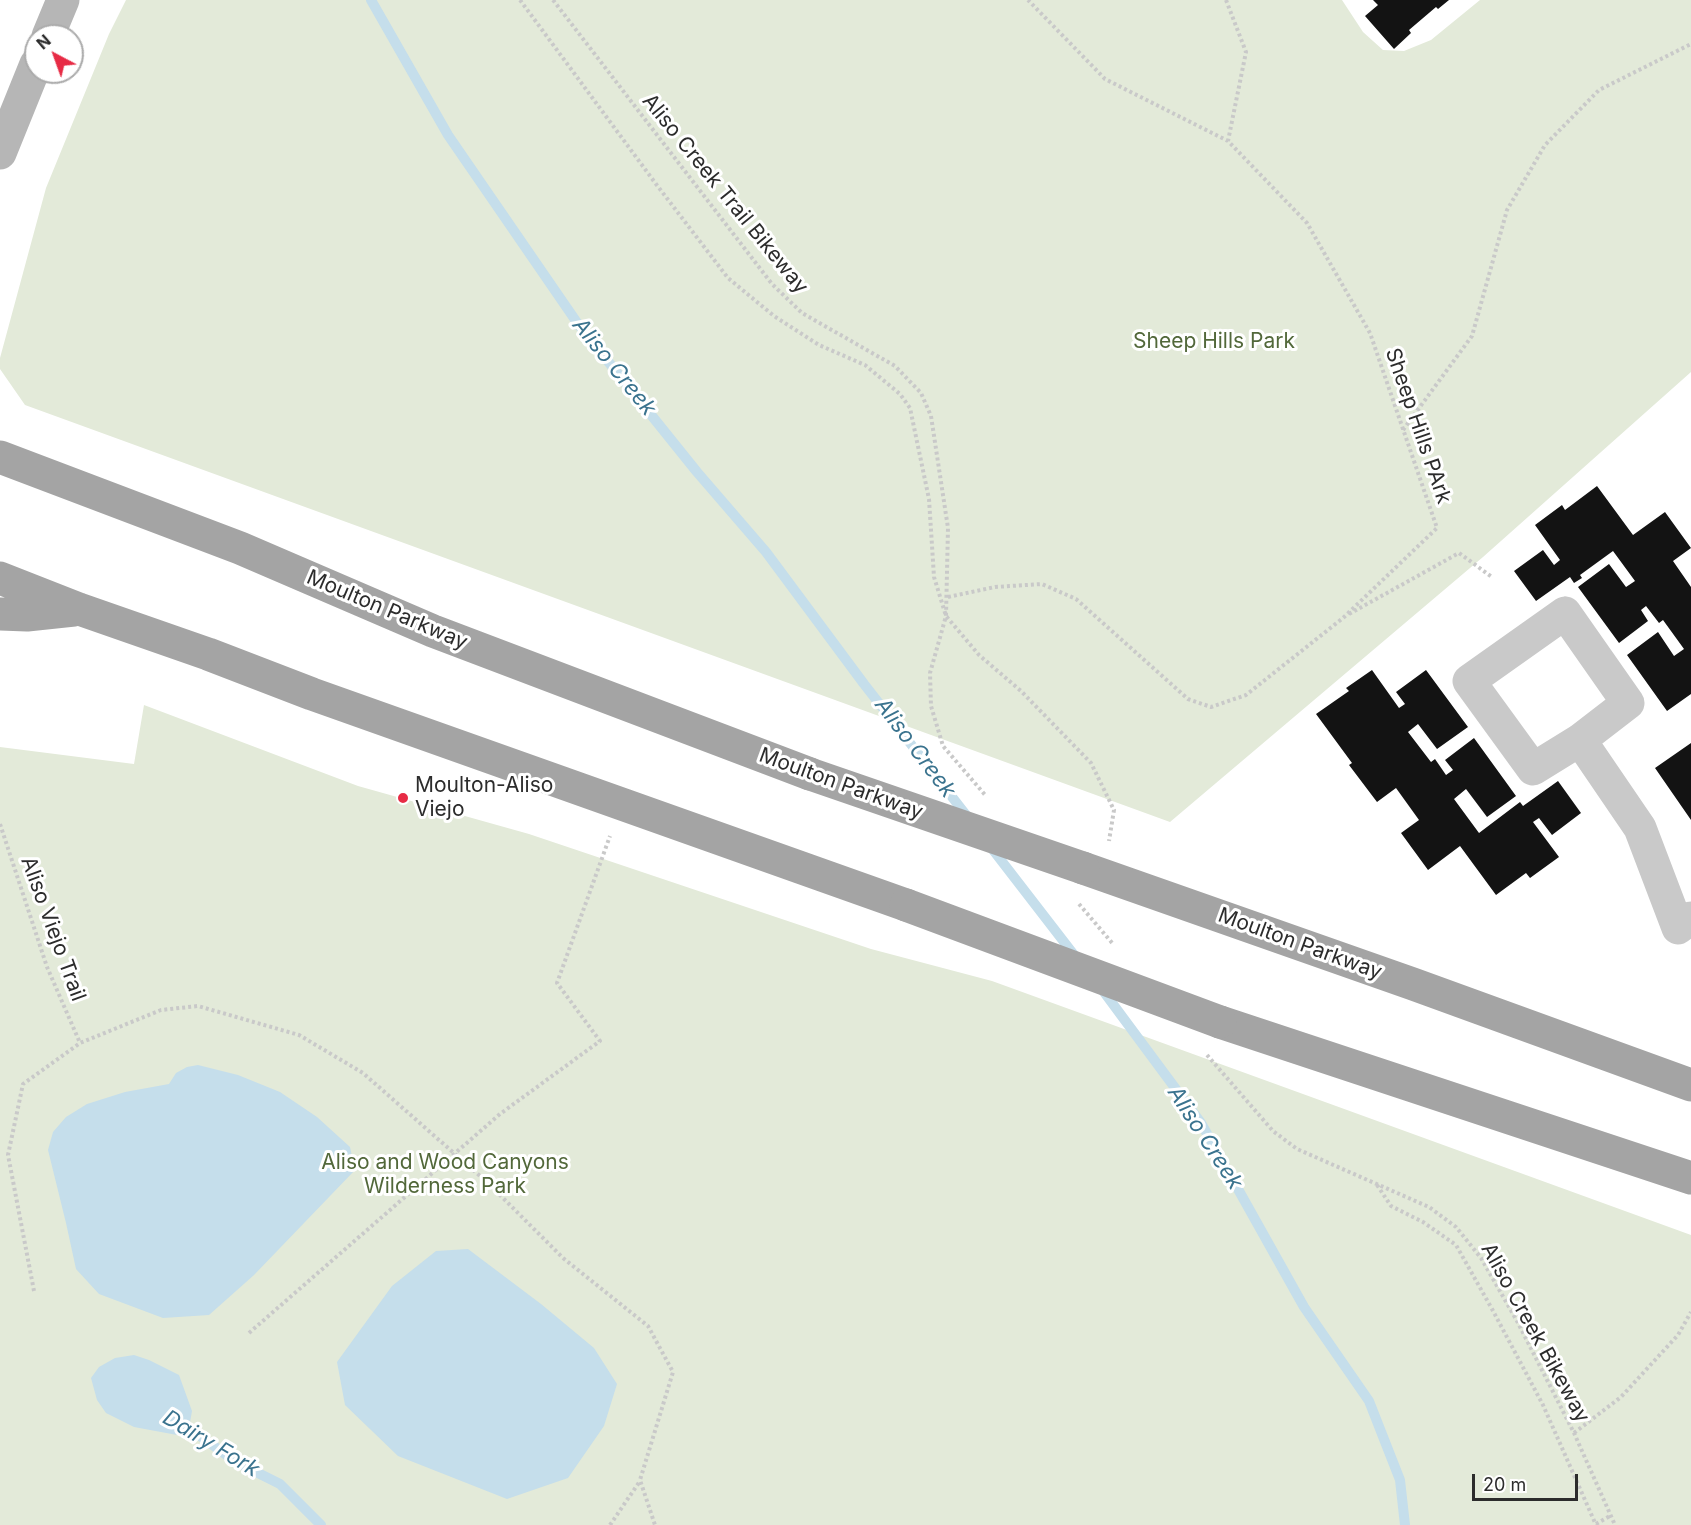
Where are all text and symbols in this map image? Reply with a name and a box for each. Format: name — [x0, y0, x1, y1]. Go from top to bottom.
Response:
north arrow — [24, 24, 84, 84]
text: N — [32, 30, 55, 53]
street label: Aliso Creek Trail Bikeway — [637, 89, 813, 299]
water label: Aliso Creek — [567, 313, 661, 421]
park label: Sheep Hills Park — [1133, 329, 1295, 355]
street label: Sheep Hills PArk — [1380, 345, 1456, 507]
street label: Moulton Parkway — [303, 565, 471, 655]
water label: Aliso Creek — [869, 693, 961, 803]
street label: Moulton Parkway — [756, 743, 926, 825]
place label: Moulton-Aliso Viejo — [415, 773, 553, 823]
marker: Moulton-Aliso Viejo — [396, 791, 410, 805]
street label: Aliso Viejo Trail — [15, 853, 91, 1005]
street label: Moulton Parkway — [1215, 903, 1385, 985]
water label: Aliso Creek — [1162, 1081, 1248, 1195]
park label: Aliso and Wood Canyons Wilderness Park — [321, 1150, 569, 1200]
street label: Aliso Creek Bikeway — [1475, 1239, 1595, 1427]
water label: Dairy Fork — [158, 1405, 264, 1483]
scale bar — [1475, 1462, 1582, 1500]
text: 20 m — [1483, 1474, 1526, 1495]

